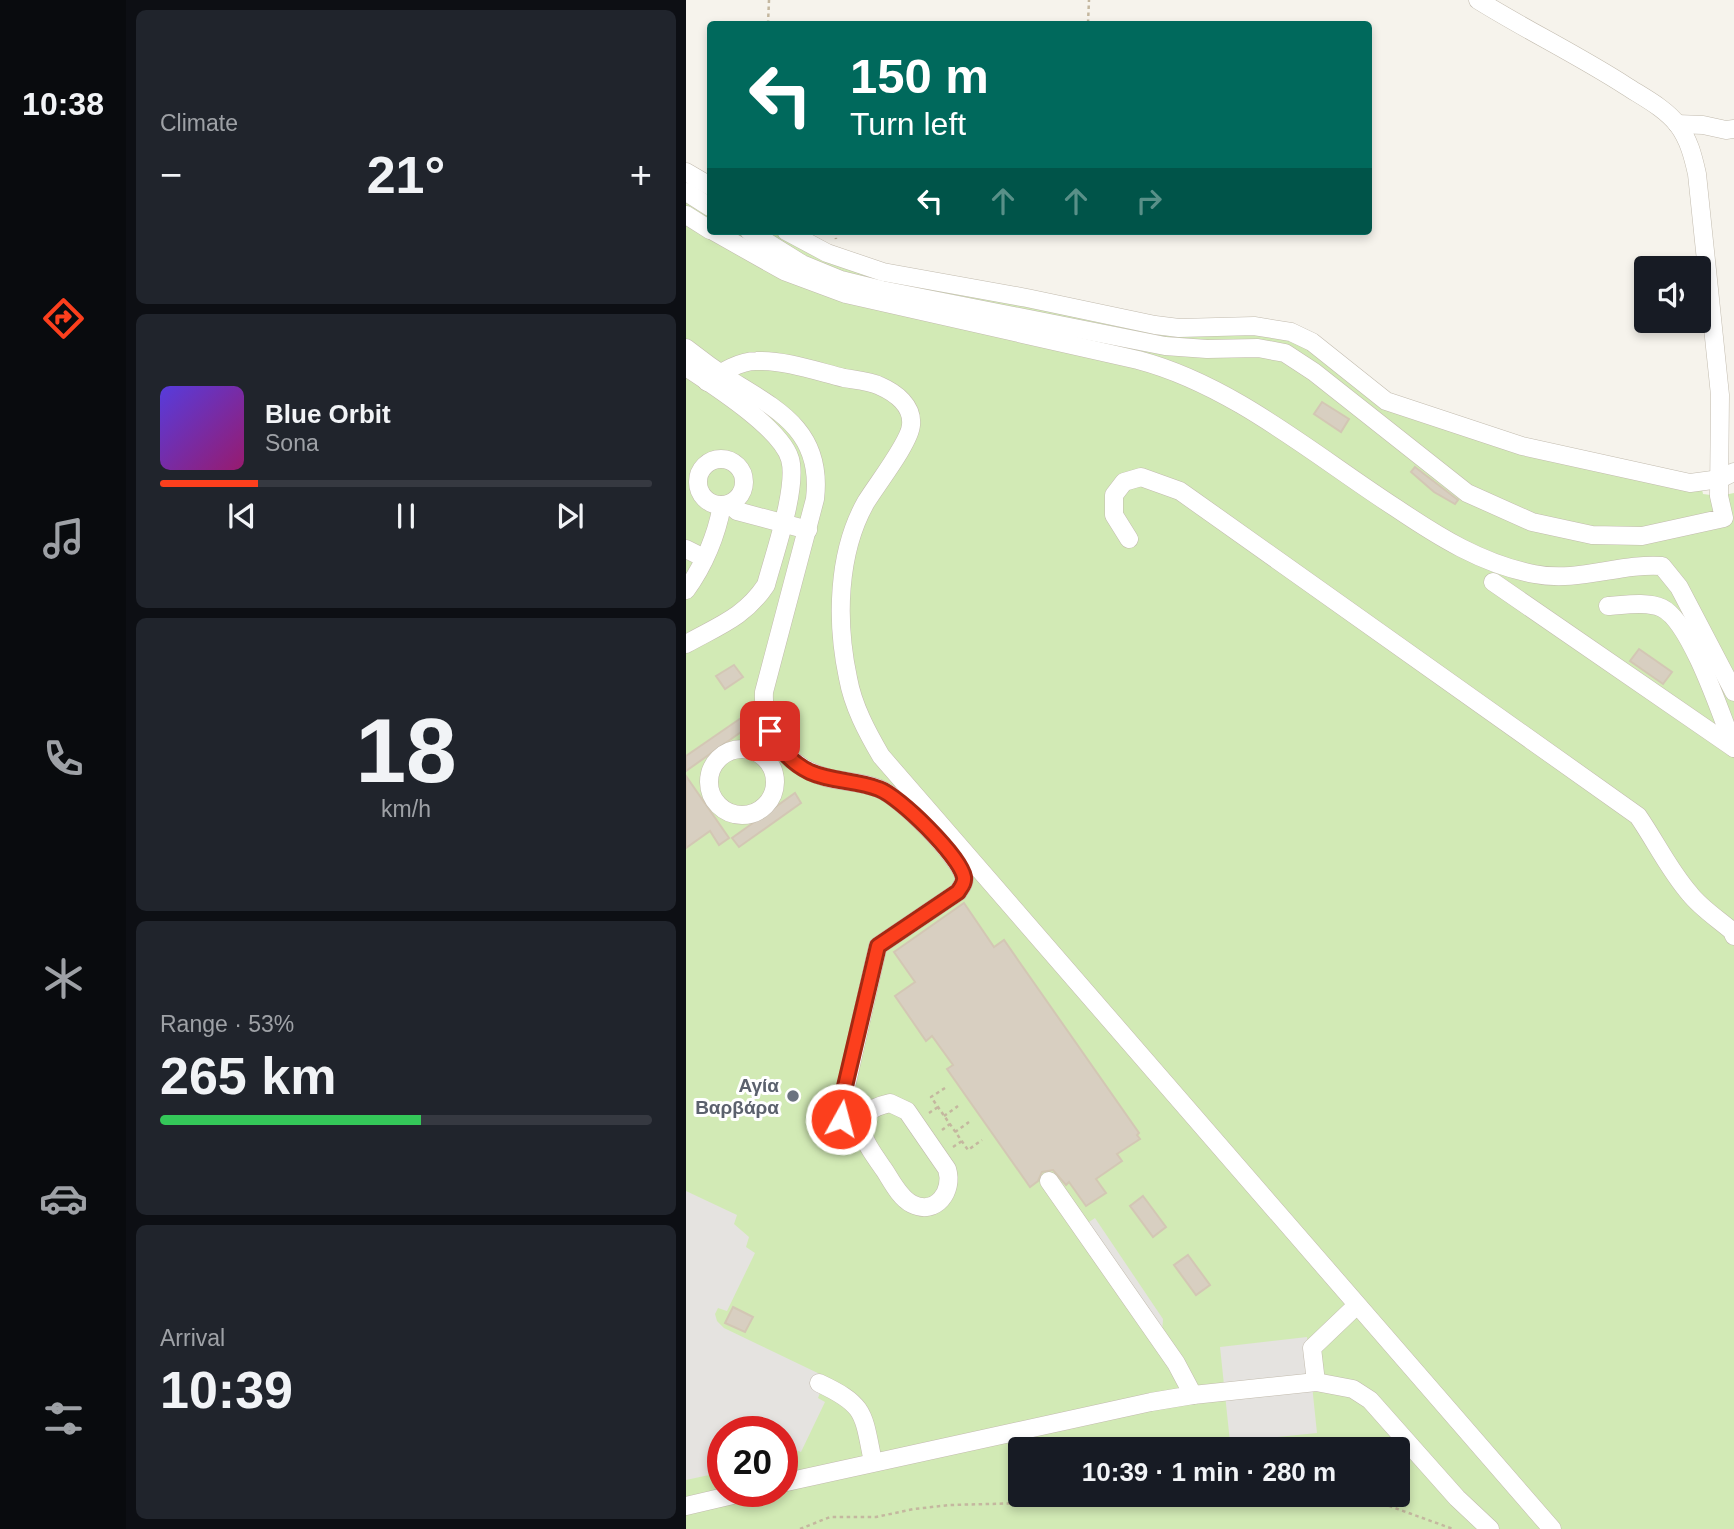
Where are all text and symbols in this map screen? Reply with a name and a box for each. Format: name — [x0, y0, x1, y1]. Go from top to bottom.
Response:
icon: left — [735, 49, 826, 140]
text: 150 m — [850, 49, 989, 103]
text: 10:38 — [22, 86, 104, 122]
text: Turn left — [850, 106, 966, 142]
text: Climate — [160, 110, 238, 136]
text: 21° — [367, 146, 445, 204]
text: − — [160, 154, 182, 196]
text: + — [630, 154, 652, 196]
icon: left — [911, 182, 949, 220]
icon: ahead — [984, 182, 1022, 220]
icon: ahead — [1057, 182, 1095, 220]
icon: right — [1130, 182, 1168, 220]
map controls — [1634, 256, 1711, 333]
button: sound — [1634, 256, 1711, 333]
icon: directions — [39, 294, 88, 343]
text: Blue Orbit — [265, 399, 391, 429]
text: Sona — [265, 430, 319, 456]
icon: previous — [223, 497, 261, 535]
icon: pause — [387, 497, 425, 535]
icon: next — [551, 497, 589, 535]
icon: music — [39, 514, 88, 563]
text: 18 — [355, 700, 457, 801]
pin — [740, 701, 800, 761]
icon: arrive — [751, 712, 789, 750]
icon: phone — [39, 734, 88, 783]
text: km/h — [381, 796, 431, 822]
icon: climate — [39, 954, 88, 1003]
text: Range · 53% — [160, 1011, 294, 1037]
text: 265 km — [160, 1047, 336, 1105]
place label: Αγία Βαρβάρα — [695, 1075, 779, 1118]
position arrow — [804, 1082, 878, 1156]
marker: Αγία Βαρβάρα — [785, 1088, 801, 1104]
icon: car — [39, 1174, 88, 1223]
text: Arrival — [160, 1325, 225, 1351]
text: 10:39 — [160, 1361, 293, 1419]
icon: filters — [39, 1394, 88, 1443]
speed limit sign: 20 — [707, 1416, 798, 1507]
text: 10:39 · 1 min · 280 m — [1082, 1457, 1336, 1487]

